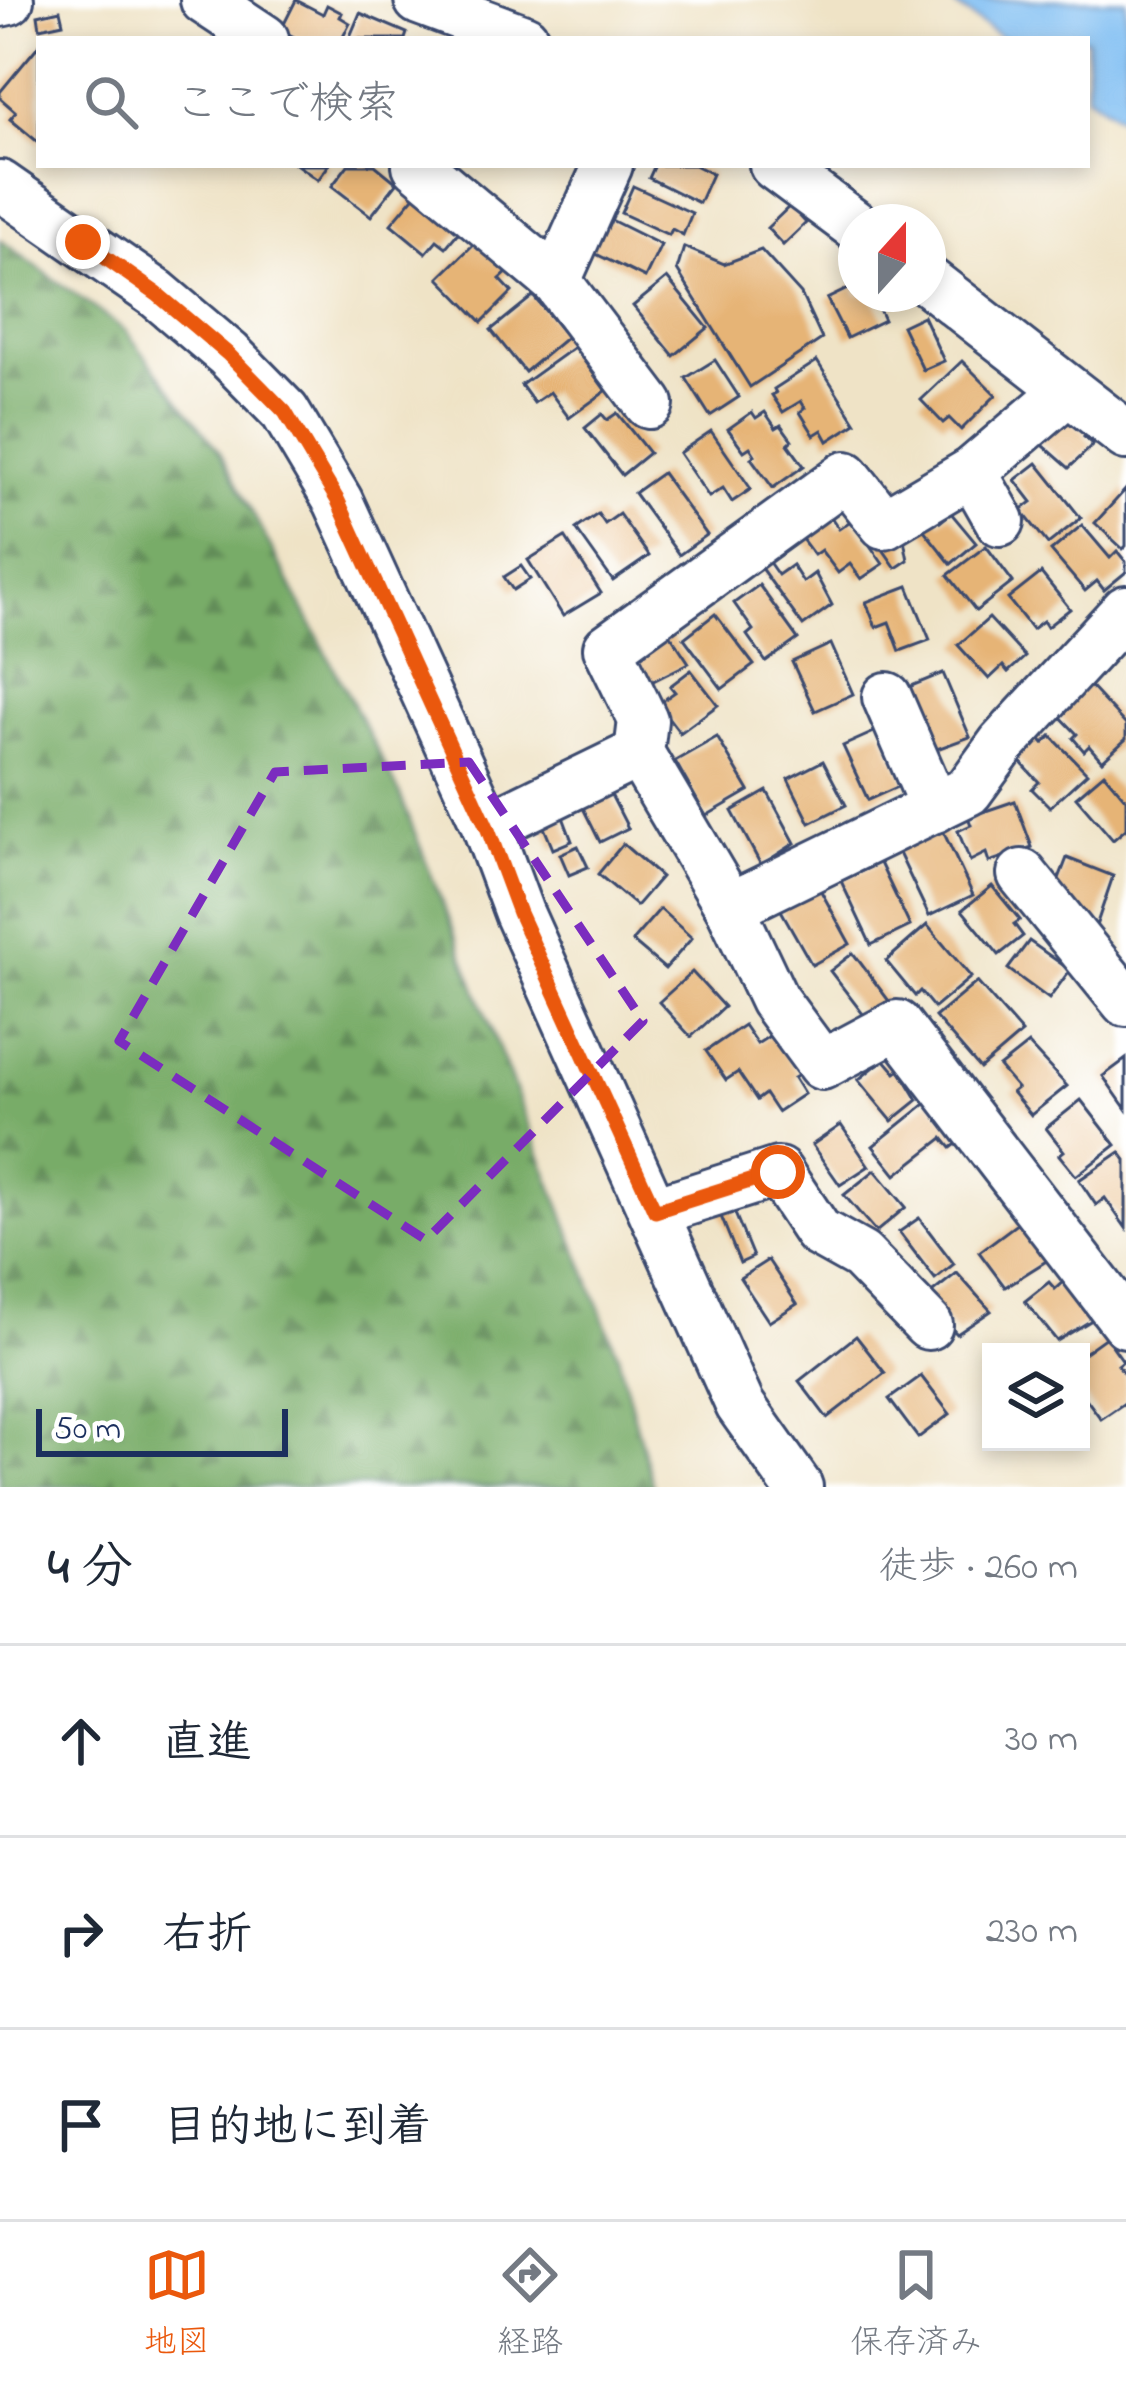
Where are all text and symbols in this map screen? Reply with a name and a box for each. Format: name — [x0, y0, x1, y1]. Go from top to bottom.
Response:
search box — [36, 36, 1090, 168]
icon: search — [78, 69, 144, 135]
text: ここで検索 — [174, 73, 399, 139]
north arrow — [838, 204, 946, 312]
route end — [56, 215, 110, 269]
route start — [751, 1145, 805, 1199]
map controls — [982, 1343, 1090, 1451]
button: layers — [982, 1343, 1090, 1451]
scale bar — [36, 1403, 288, 1456]
text: 50 m — [54, 1406, 121, 1454]
text: 4 分 — [48, 1532, 133, 1607]
text: 徒歩 · 260 m — [879, 1540, 1078, 1597]
icon: ahead — [48, 1708, 114, 1774]
text: 直進 — [162, 1712, 252, 1778]
text: 30 m — [1005, 1712, 1078, 1769]
icon: right — [48, 1900, 114, 1966]
text: 右折 — [162, 1904, 252, 1970]
text: 230 m — [986, 1904, 1078, 1961]
icon: arrive — [48, 2092, 114, 2158]
text: 目的地に到着 — [162, 2096, 432, 2162]
tab: 地図 — [144, 2242, 210, 2368]
tab: 経路 — [497, 2242, 563, 2368]
tab: 保存済み — [850, 2242, 982, 2368]

